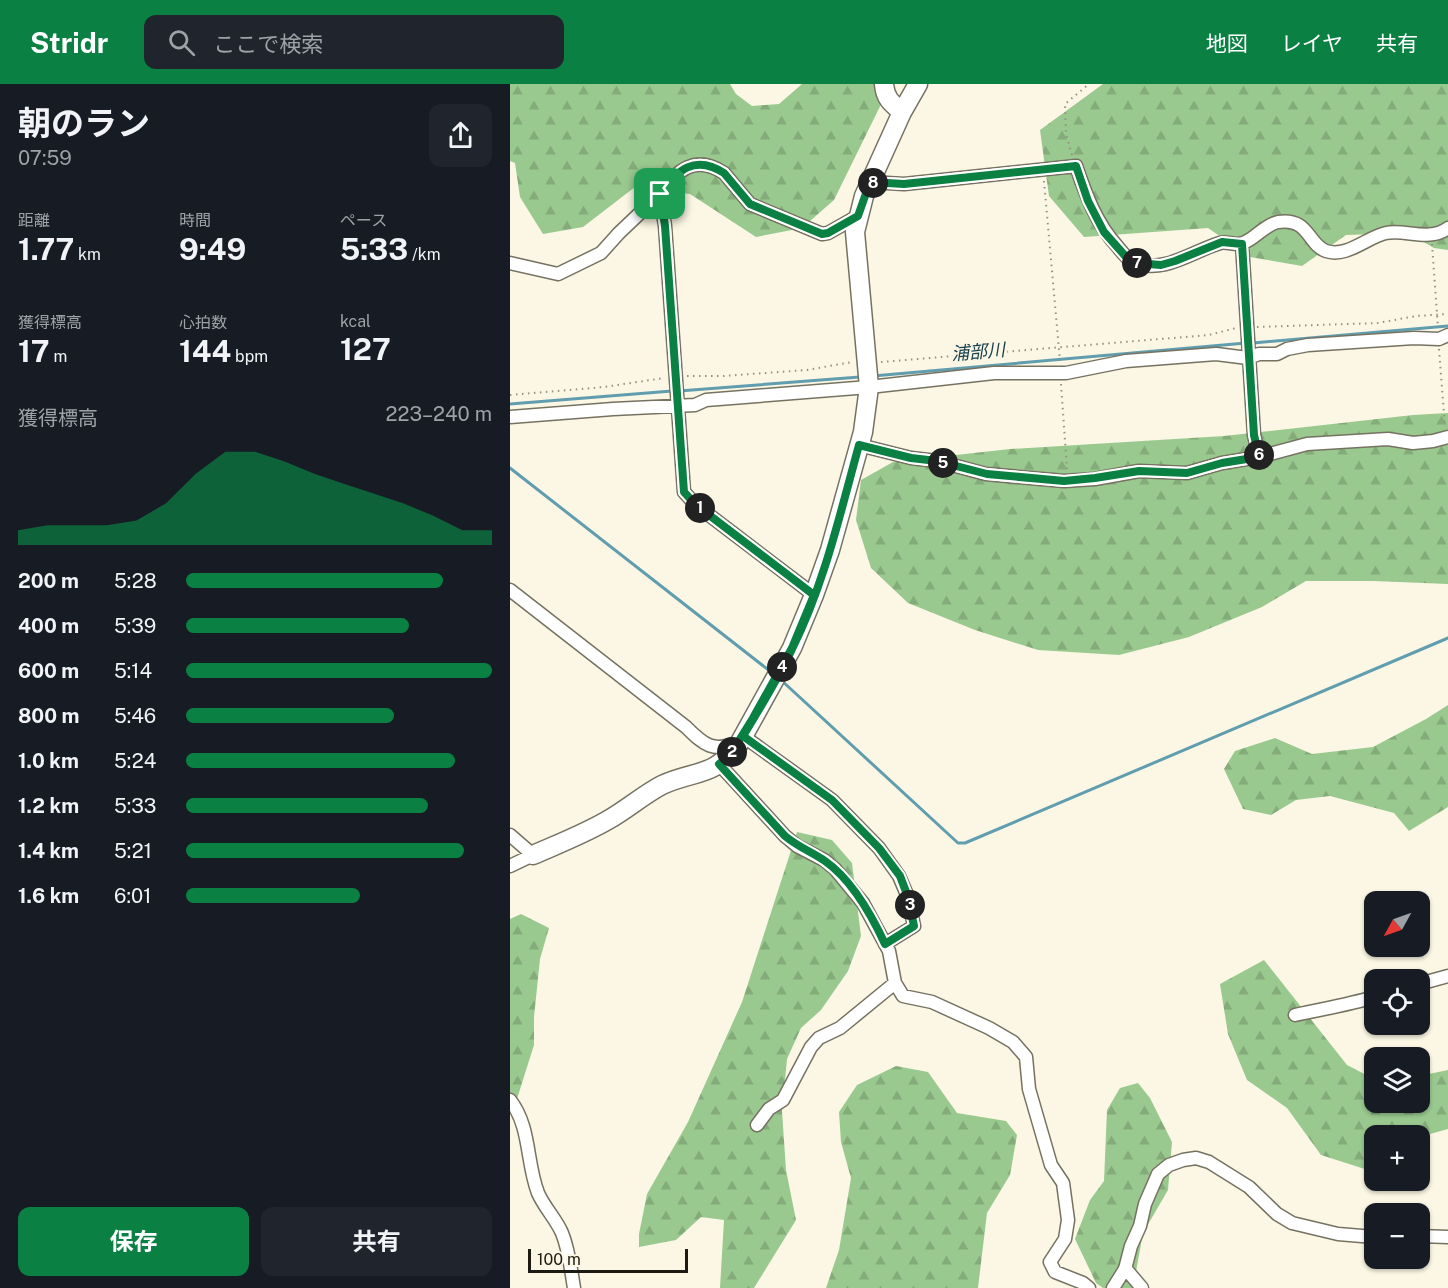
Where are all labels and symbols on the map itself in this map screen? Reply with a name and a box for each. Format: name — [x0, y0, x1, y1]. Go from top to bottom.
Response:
pin — [634, 168, 685, 219]
pin: 8 — [858, 168, 888, 198]
pin: 7 — [1122, 248, 1152, 278]
water label: 浦部川 — [950, 339, 1008, 364]
pin: 6 — [1244, 440, 1274, 470]
pin: 5 — [928, 448, 958, 478]
pin: 1 — [685, 493, 715, 523]
pin: 4 — [767, 652, 797, 682]
pin: 2 — [717, 737, 747, 767]
pin: 3 — [895, 890, 925, 920]
north arrow — [1364, 891, 1430, 957]
scale bar — [528, 1246, 688, 1274]

